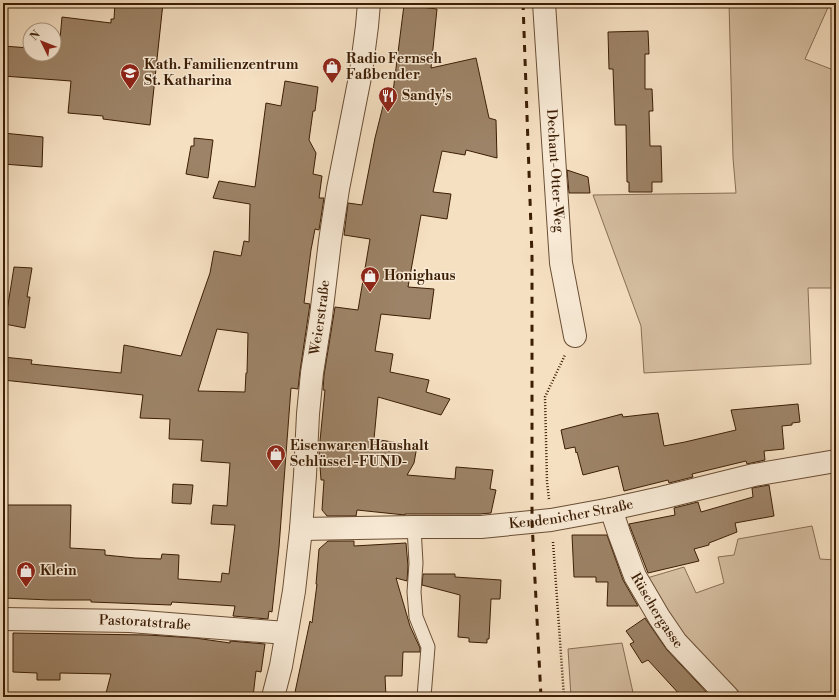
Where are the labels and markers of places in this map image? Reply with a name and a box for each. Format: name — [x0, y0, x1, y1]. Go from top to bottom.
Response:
place label: Radio Fernseh Faßbender — [346, 50, 442, 84]
place label: Kath. Familienzentrum St. Katharina — [144, 56, 299, 90]
shop icon: Radio Fernseh Faßbender — [321, 56, 343, 84]
school or university icon: Kath. Familienzentrum St. Katharina — [119, 62, 141, 90]
restaurant icon: Sandy's — [377, 85, 399, 113]
place label: Sandy's — [402, 87, 451, 105]
shop icon: Honighaus — [359, 265, 381, 293]
place label: Honighaus — [384, 267, 456, 285]
place label: Eisenwaren Haushalt Schlüssel -FUND- — [290, 437, 430, 471]
shop icon: Eisenwaren Haushalt Schlüssel -FUND- — [265, 443, 287, 471]
shop icon: Klein — [15, 560, 37, 588]
place label: Klein — [40, 562, 77, 580]

